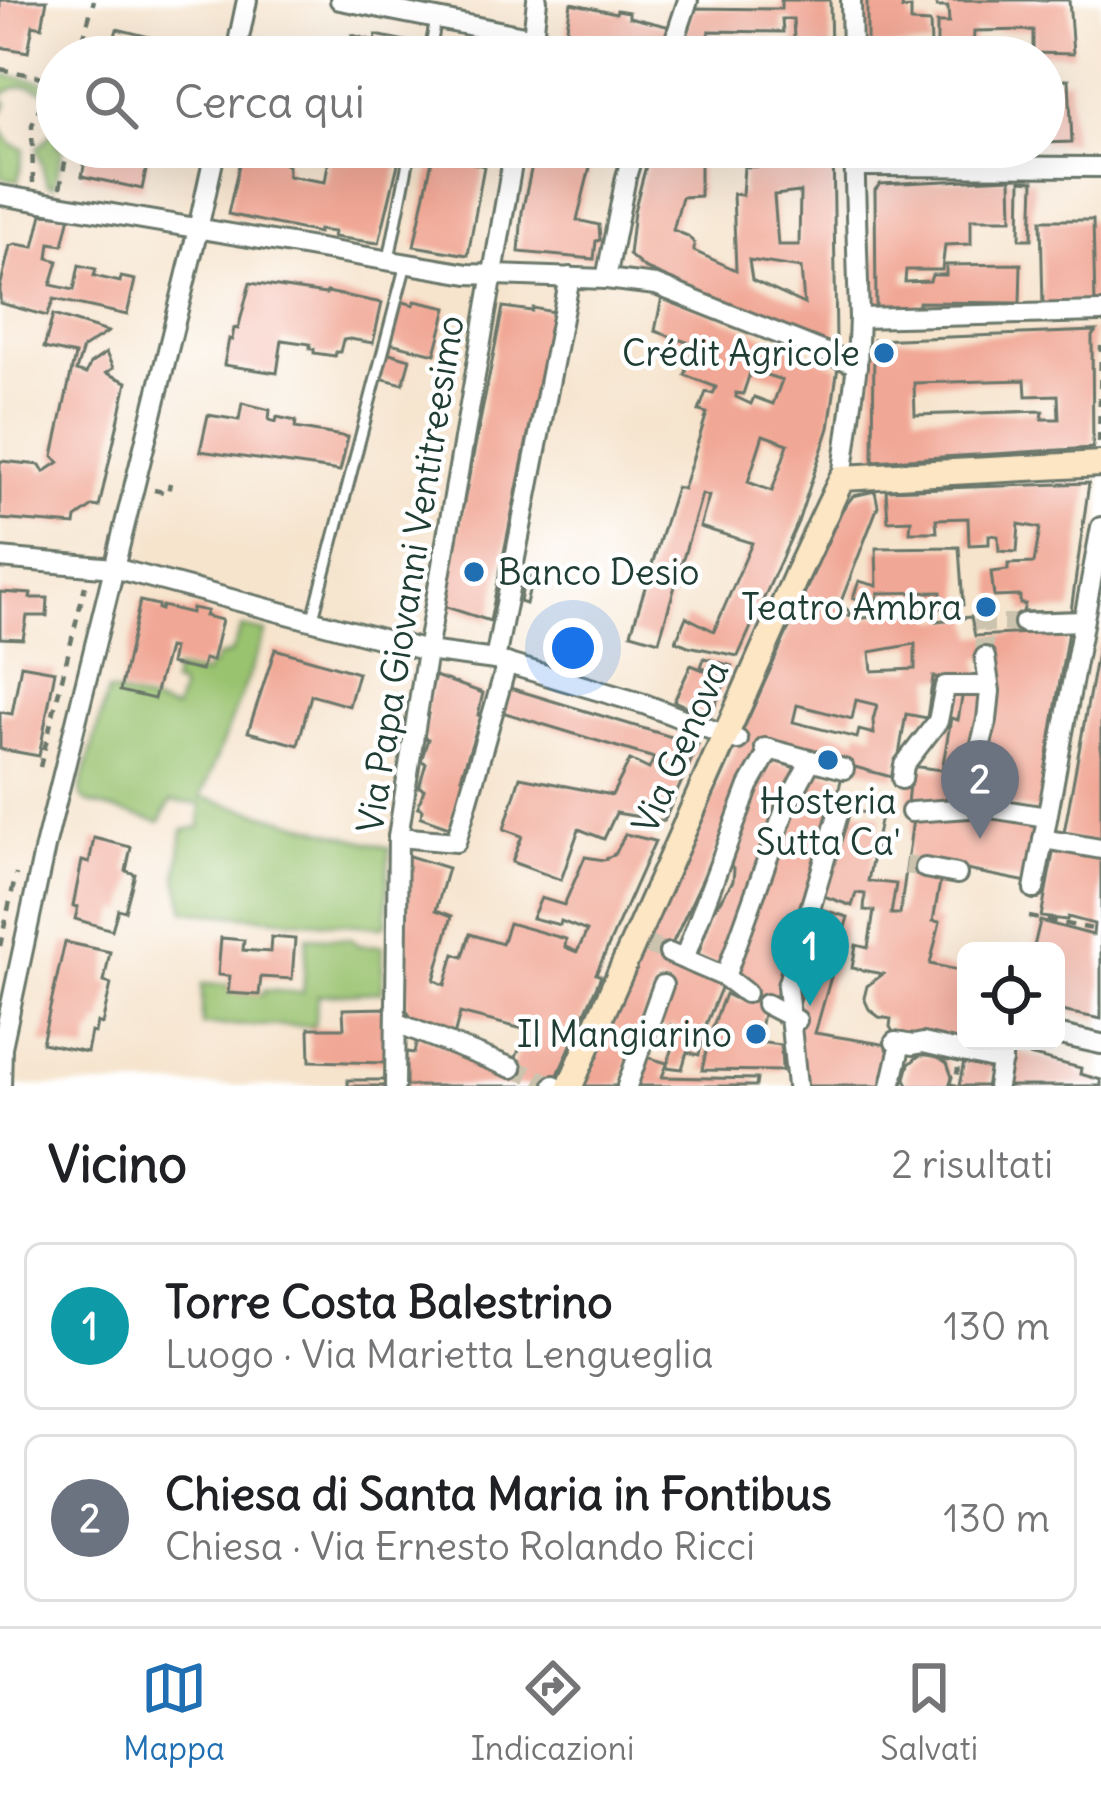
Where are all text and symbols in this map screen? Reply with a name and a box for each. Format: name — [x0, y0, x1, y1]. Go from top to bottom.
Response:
search box — [36, 36, 1065, 168]
icon: search — [78, 69, 144, 135]
text: Cerca qui — [174, 74, 365, 130]
street label: Via Papa Giovanni Ventitreesimo — [347, 312, 474, 836]
place label: Crédit Agricole — [622, 331, 860, 376]
marker: Crédit Agricole — [871, 340, 897, 366]
place label: Banco Desio — [498, 550, 699, 595]
marker: Banco Desio — [461, 559, 487, 585]
place label: Teatro Ambra — [741, 585, 962, 630]
marker: Teatro Ambra — [973, 594, 999, 620]
your location — [543, 618, 603, 678]
street label: Via Genova — [622, 654, 738, 840]
pin: 2 — [941, 740, 1019, 839]
marker: Hosteria Sutta Ca' — [815, 747, 841, 773]
place label: Hosteria Sutta Ca' — [755, 779, 901, 865]
pin: 1 — [771, 907, 849, 1006]
map controls — [957, 942, 1065, 1050]
button: locate — [957, 942, 1065, 1050]
place label: Il Mangiarino — [517, 1012, 732, 1057]
marker: Il Mangiarino — [743, 1021, 769, 1047]
text: Vicino — [48, 1132, 187, 1196]
text: 2 risultati — [891, 1140, 1053, 1189]
text: Torre Costa Balestrino — [165, 1274, 613, 1330]
text: 1 — [82, 1302, 98, 1351]
text: 130 m — [943, 1302, 1050, 1351]
text: Luogo · Via Marietta Lengueglia — [165, 1330, 713, 1379]
text: Chiesa di Santa Maria in Fontibus — [165, 1466, 832, 1522]
text: 2 — [79, 1494, 101, 1543]
text: 130 m — [943, 1494, 1050, 1543]
text: Chiesa · Via Ernesto Rolando Ricci — [165, 1522, 755, 1571]
tab: Mappa — [123, 1655, 225, 1769]
tab: Indicazioni — [471, 1655, 634, 1769]
tab: Salvati — [880, 1655, 978, 1769]

